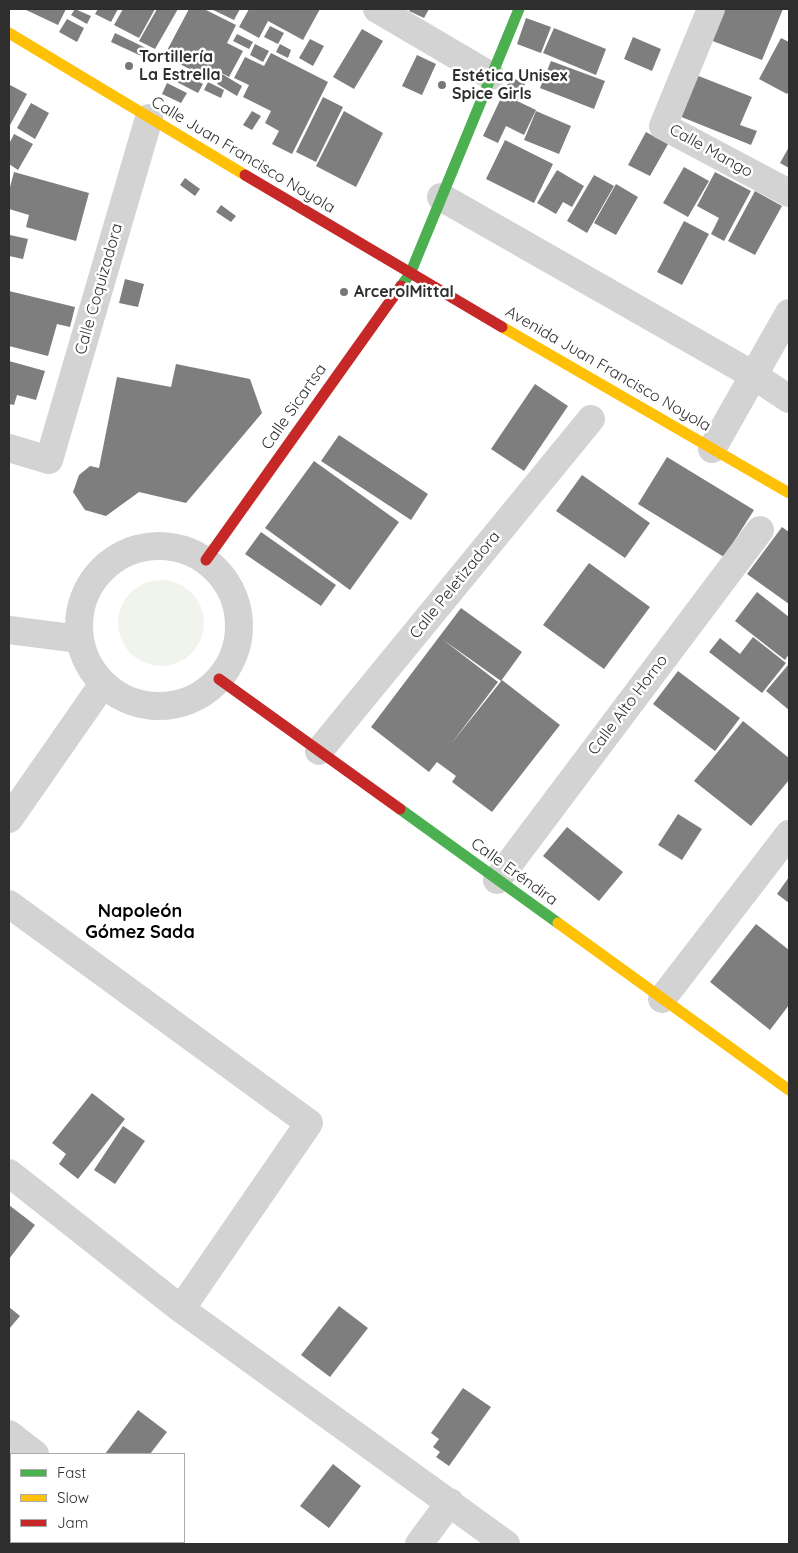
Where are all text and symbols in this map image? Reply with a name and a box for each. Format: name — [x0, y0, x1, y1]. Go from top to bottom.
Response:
place label: Tortillería La Estrella — [139, 47, 221, 85]
marker: Tortillería La Estrella — [123, 60, 135, 72]
place label: Estética Unisex Spice Girls — [452, 66, 567, 104]
marker: Estética Unisex Spice Girls — [436, 79, 448, 91]
street label: Calle Juan Francisco Noyola — [148, 92, 338, 218]
street label: Calle Mango — [666, 120, 756, 182]
street label: Calle Coquizadora — [71, 221, 127, 357]
place label: ArcerolMittal — [354, 282, 454, 302]
marker: ArcerolMittal — [338, 286, 350, 298]
street label: Avenida Juan Francisco Noyola — [502, 302, 714, 436]
street label: Calle Sicartsa — [257, 360, 331, 454]
street label: Calle Peletizadora — [406, 527, 504, 643]
street label: Calle Alto Horno — [584, 651, 672, 759]
street label: Calle Eréndira — [467, 834, 561, 910]
district label: Napoleón Gómez Sada — [85, 901, 195, 944]
legend — [10, 1453, 185, 1543]
text: Fast — [57, 1463, 86, 1482]
text: Slow — [57, 1488, 89, 1507]
text: Jam — [57, 1513, 88, 1532]

